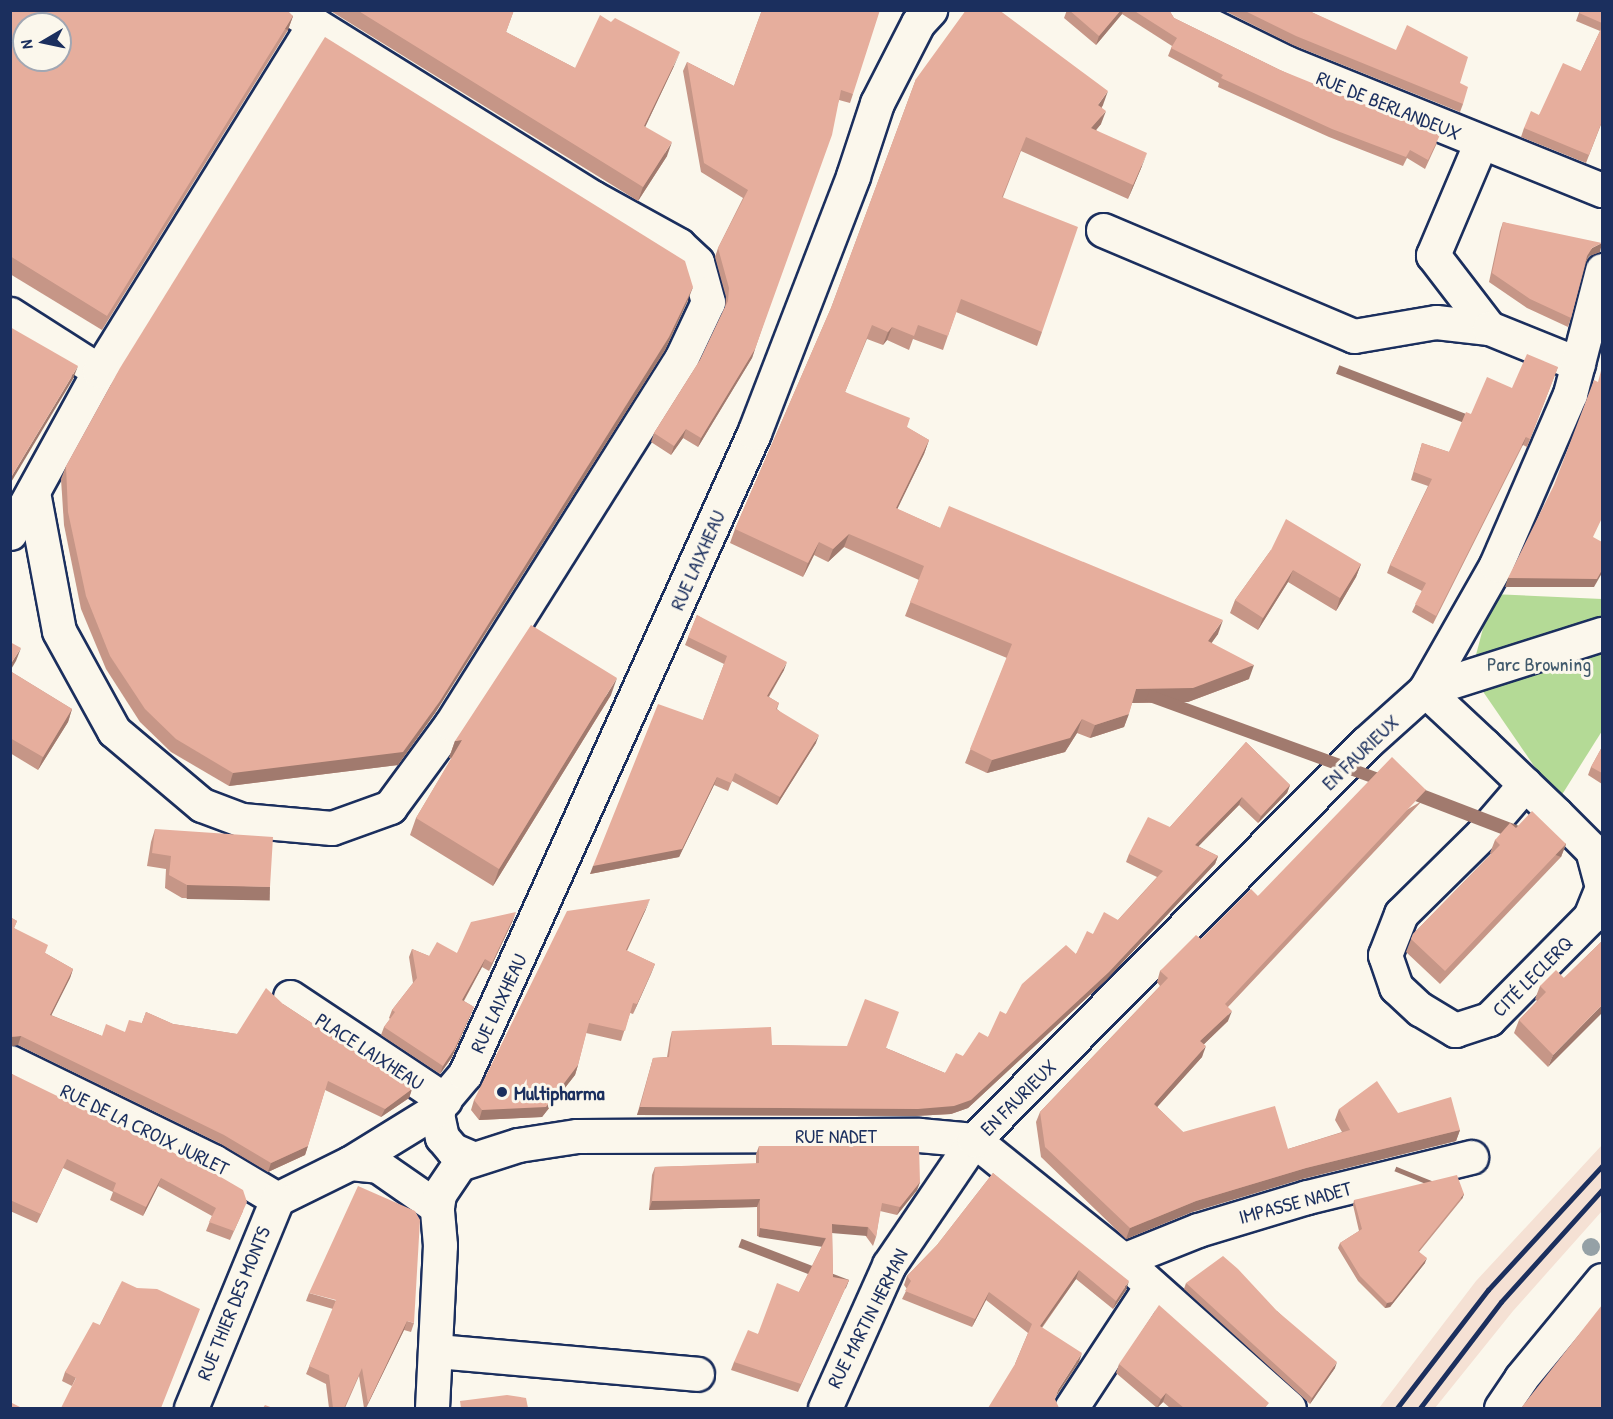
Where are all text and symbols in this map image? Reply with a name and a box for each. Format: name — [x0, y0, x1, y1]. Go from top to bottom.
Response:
north arrow — [12, 12, 72, 72]
text: N — [15, 39, 38, 50]
street label: RUE DE BERLANDEUX — [1313, 65, 1465, 145]
street label: RUE LAIXHEAU — [664, 507, 730, 613]
park label: Parc Browning — [1487, 651, 1591, 675]
street label: EN FAURIEUX — [1316, 709, 1404, 795]
street label: CITÉ LECLERQ — [1487, 931, 1577, 1021]
street label: RUE LAIXHEAU — [465, 950, 531, 1056]
street label: PLACE LAIXHEAU — [311, 1007, 429, 1095]
street label: EN FAURIEUX — [975, 1054, 1061, 1140]
street label: RUE DE LA CROIX JURLET — [57, 1078, 233, 1180]
place label: Multipharma — [514, 1080, 605, 1104]
marker: Multipharma — [495, 1085, 509, 1099]
street label: RUE NADET — [795, 1123, 877, 1147]
street label: IMPASSE NADET — [1236, 1175, 1354, 1229]
street label: RUE THIER DES MONTS — [191, 1223, 275, 1383]
street label: RUE MARTIN HERMAN — [822, 1244, 912, 1392]

